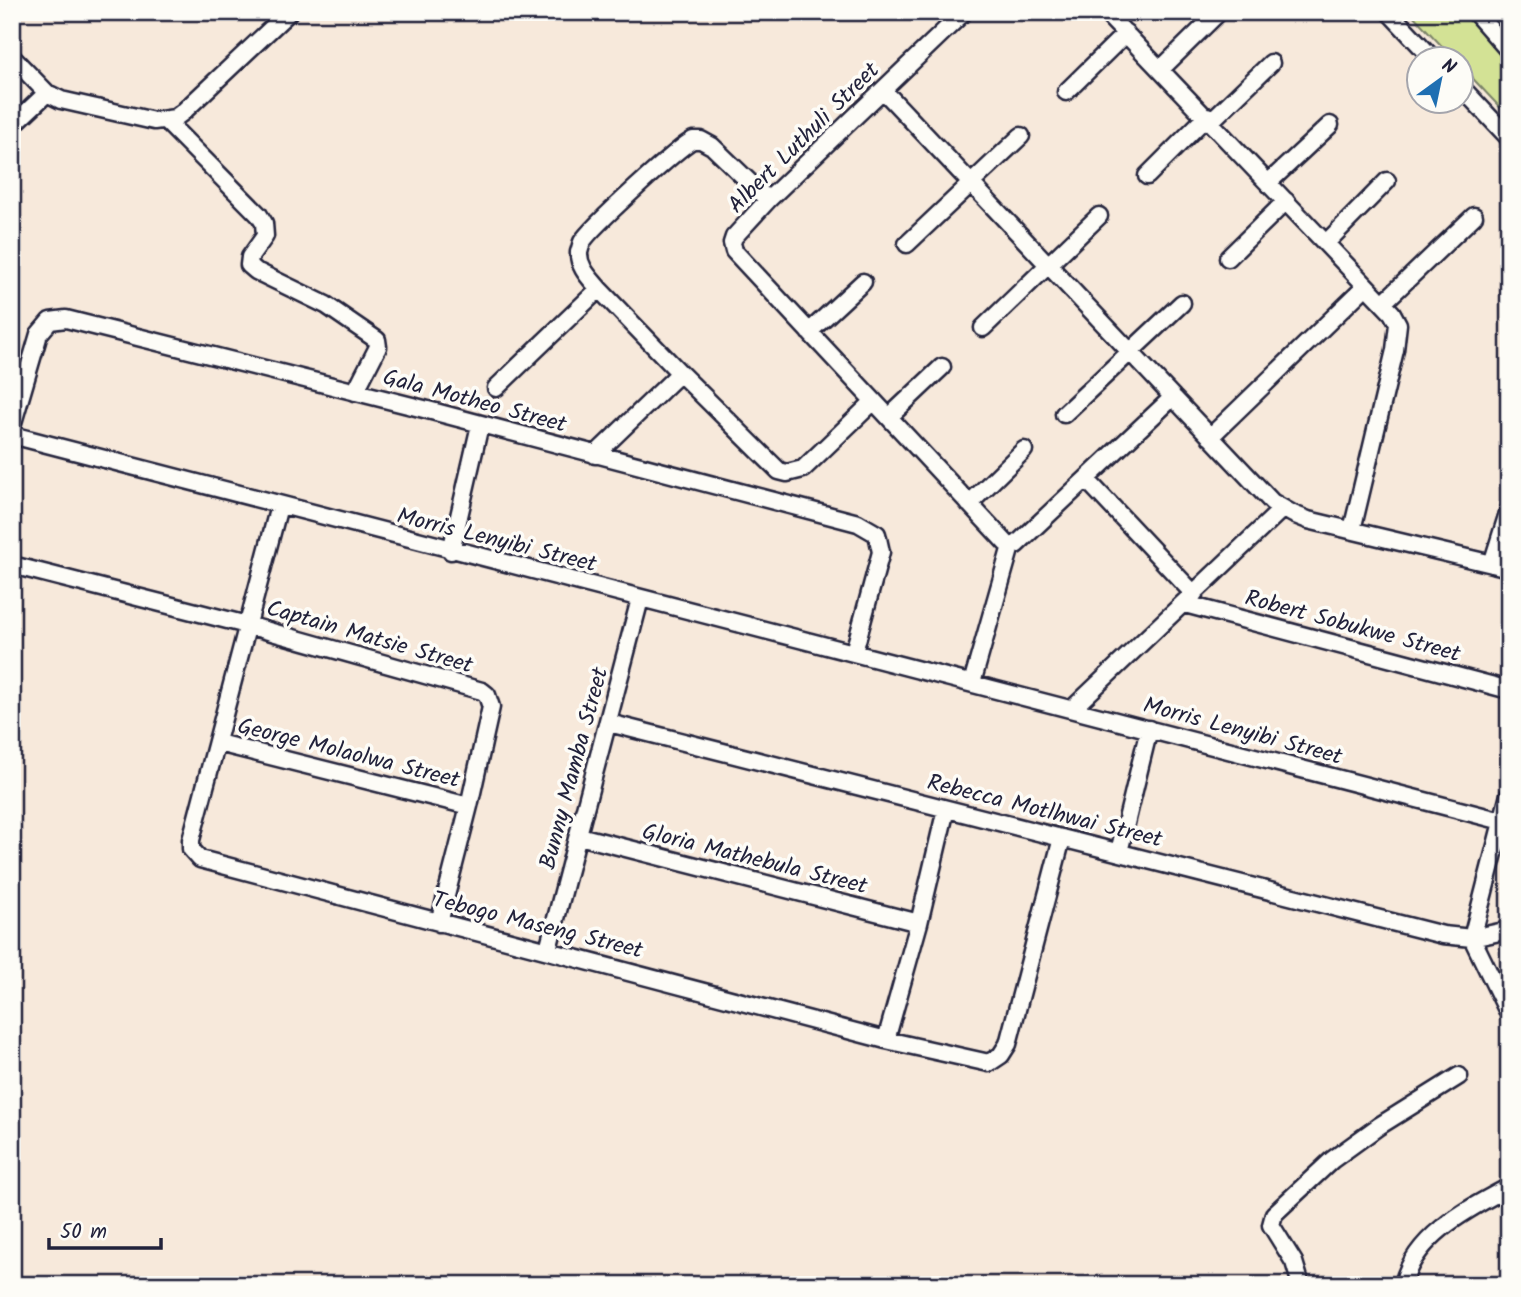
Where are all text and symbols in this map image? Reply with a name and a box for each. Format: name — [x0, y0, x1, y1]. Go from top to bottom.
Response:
north arrow — [1406, 46, 1476, 116]
text: N — [1435, 52, 1461, 83]
street label: Albert Luthuli Street — [720, 53, 889, 223]
street label: Gala Motheo Street — [379, 360, 571, 444]
street label: Morris Lenyibi Street — [393, 499, 601, 583]
street label: Robert Sobukwe Street — [1241, 581, 1465, 673]
street label: Captain Matsie Street — [262, 591, 478, 685]
street label: Bunny Mamba Street — [531, 662, 620, 874]
street label: Morris Lenyibi Street — [1139, 688, 1347, 776]
street label: George Molaolwa Street — [234, 709, 464, 799]
street label: Rebecca Motlhwai Street — [923, 765, 1167, 859]
street label: Gloria Mathebula Street — [638, 815, 872, 906]
street label: Tebogo Maseng Street — [429, 882, 647, 970]
scale bar — [49, 1206, 161, 1250]
text: 50 m — [60, 1216, 107, 1249]

